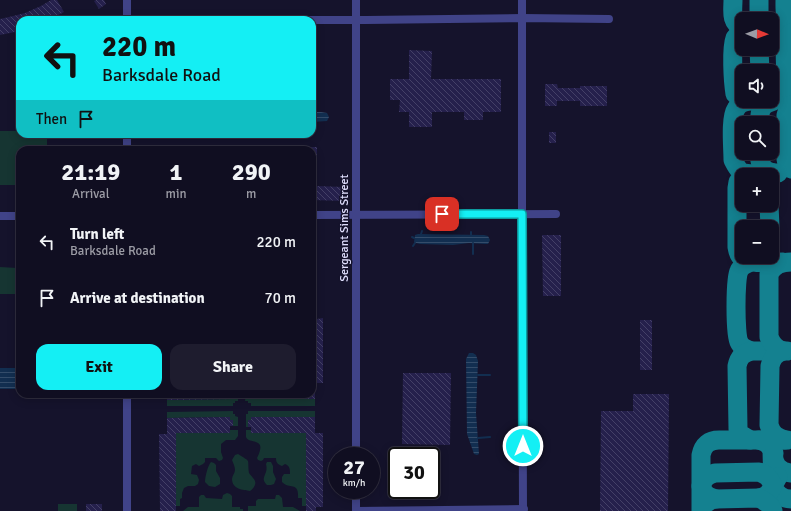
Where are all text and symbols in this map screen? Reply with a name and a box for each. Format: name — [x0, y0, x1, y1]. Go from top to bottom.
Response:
north arrow — [735, 12, 779, 56]
map controls — [735, 12, 779, 264]
text: 220 m — [102, 30, 176, 64]
icon: left — [36, 32, 88, 84]
text: Barksdale Road — [102, 64, 221, 86]
button: sound — [735, 64, 779, 108]
icon: arrive — [75, 108, 97, 130]
text: Then — [36, 110, 67, 128]
button: search — [735, 116, 779, 160]
text: 21:19 — [61, 157, 120, 187]
text: 1 — [170, 157, 182, 187]
text: 290 — [232, 157, 271, 187]
button: + — [735, 168, 779, 212]
street label: Sergeant Sims Street — [337, 174, 352, 282]
text: Arrival — [72, 186, 109, 202]
text: min — [166, 186, 187, 202]
text: m — [246, 186, 256, 202]
pin — [425, 197, 459, 231]
icon: arrive — [431, 203, 453, 225]
button: − — [735, 220, 779, 264]
text: Turn left — [70, 225, 124, 243]
icon: left — [36, 231, 58, 253]
text: 220 m — [256, 233, 296, 251]
text: Barksdale Road — [70, 243, 156, 259]
icon: arrive — [36, 287, 58, 309]
text: Arrive at destination — [70, 289, 205, 307]
text: 70 m — [265, 289, 296, 307]
button: Exit — [36, 344, 162, 390]
button: Share — [170, 344, 296, 390]
position arrow — [502, 425, 544, 467]
speed limit sign: 30 — [388, 447, 440, 499]
text: 27 — [343, 455, 365, 480]
text: km/h — [343, 477, 365, 489]

